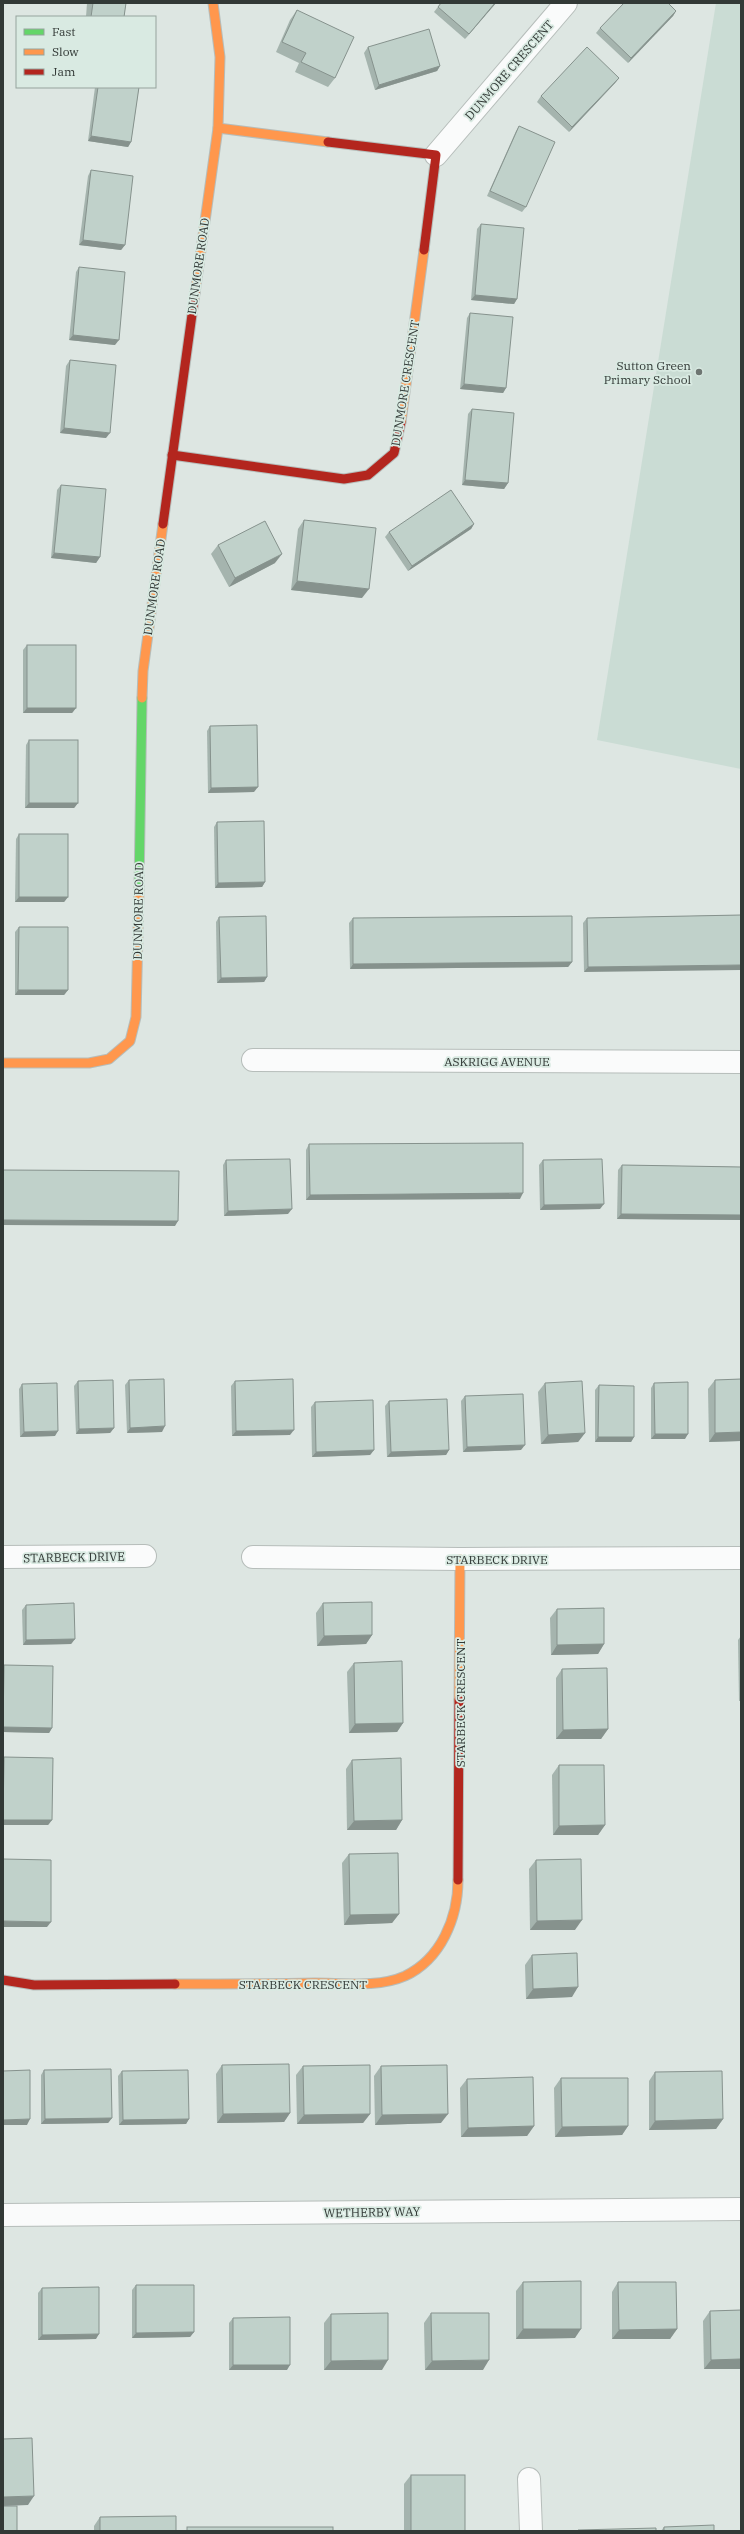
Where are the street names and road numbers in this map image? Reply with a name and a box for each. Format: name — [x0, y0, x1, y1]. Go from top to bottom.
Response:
street label: DUNMORE CRESCENT — [462, 17, 557, 123]
street label: DUNMORE ROAD — [184, 217, 212, 315]
street label: DUNMORE CRESCENT — [388, 319, 422, 447]
street label: DUNMORE ROAD — [140, 538, 168, 636]
street label: DUNMORE ROAD — [130, 862, 146, 960]
street label: ASKRIGG AVENUE — [444, 1054, 550, 1069]
street label: STARBECK DRIVE — [23, 1549, 125, 1565]
street label: STARBECK DRIVE — [446, 1552, 548, 1567]
street label: STARBECK CRESCENT — [453, 1639, 468, 1767]
street label: STARBECK CRESCENT — [239, 1977, 367, 1992]
street label: WETHERBY WAY — [323, 2204, 421, 2220]

